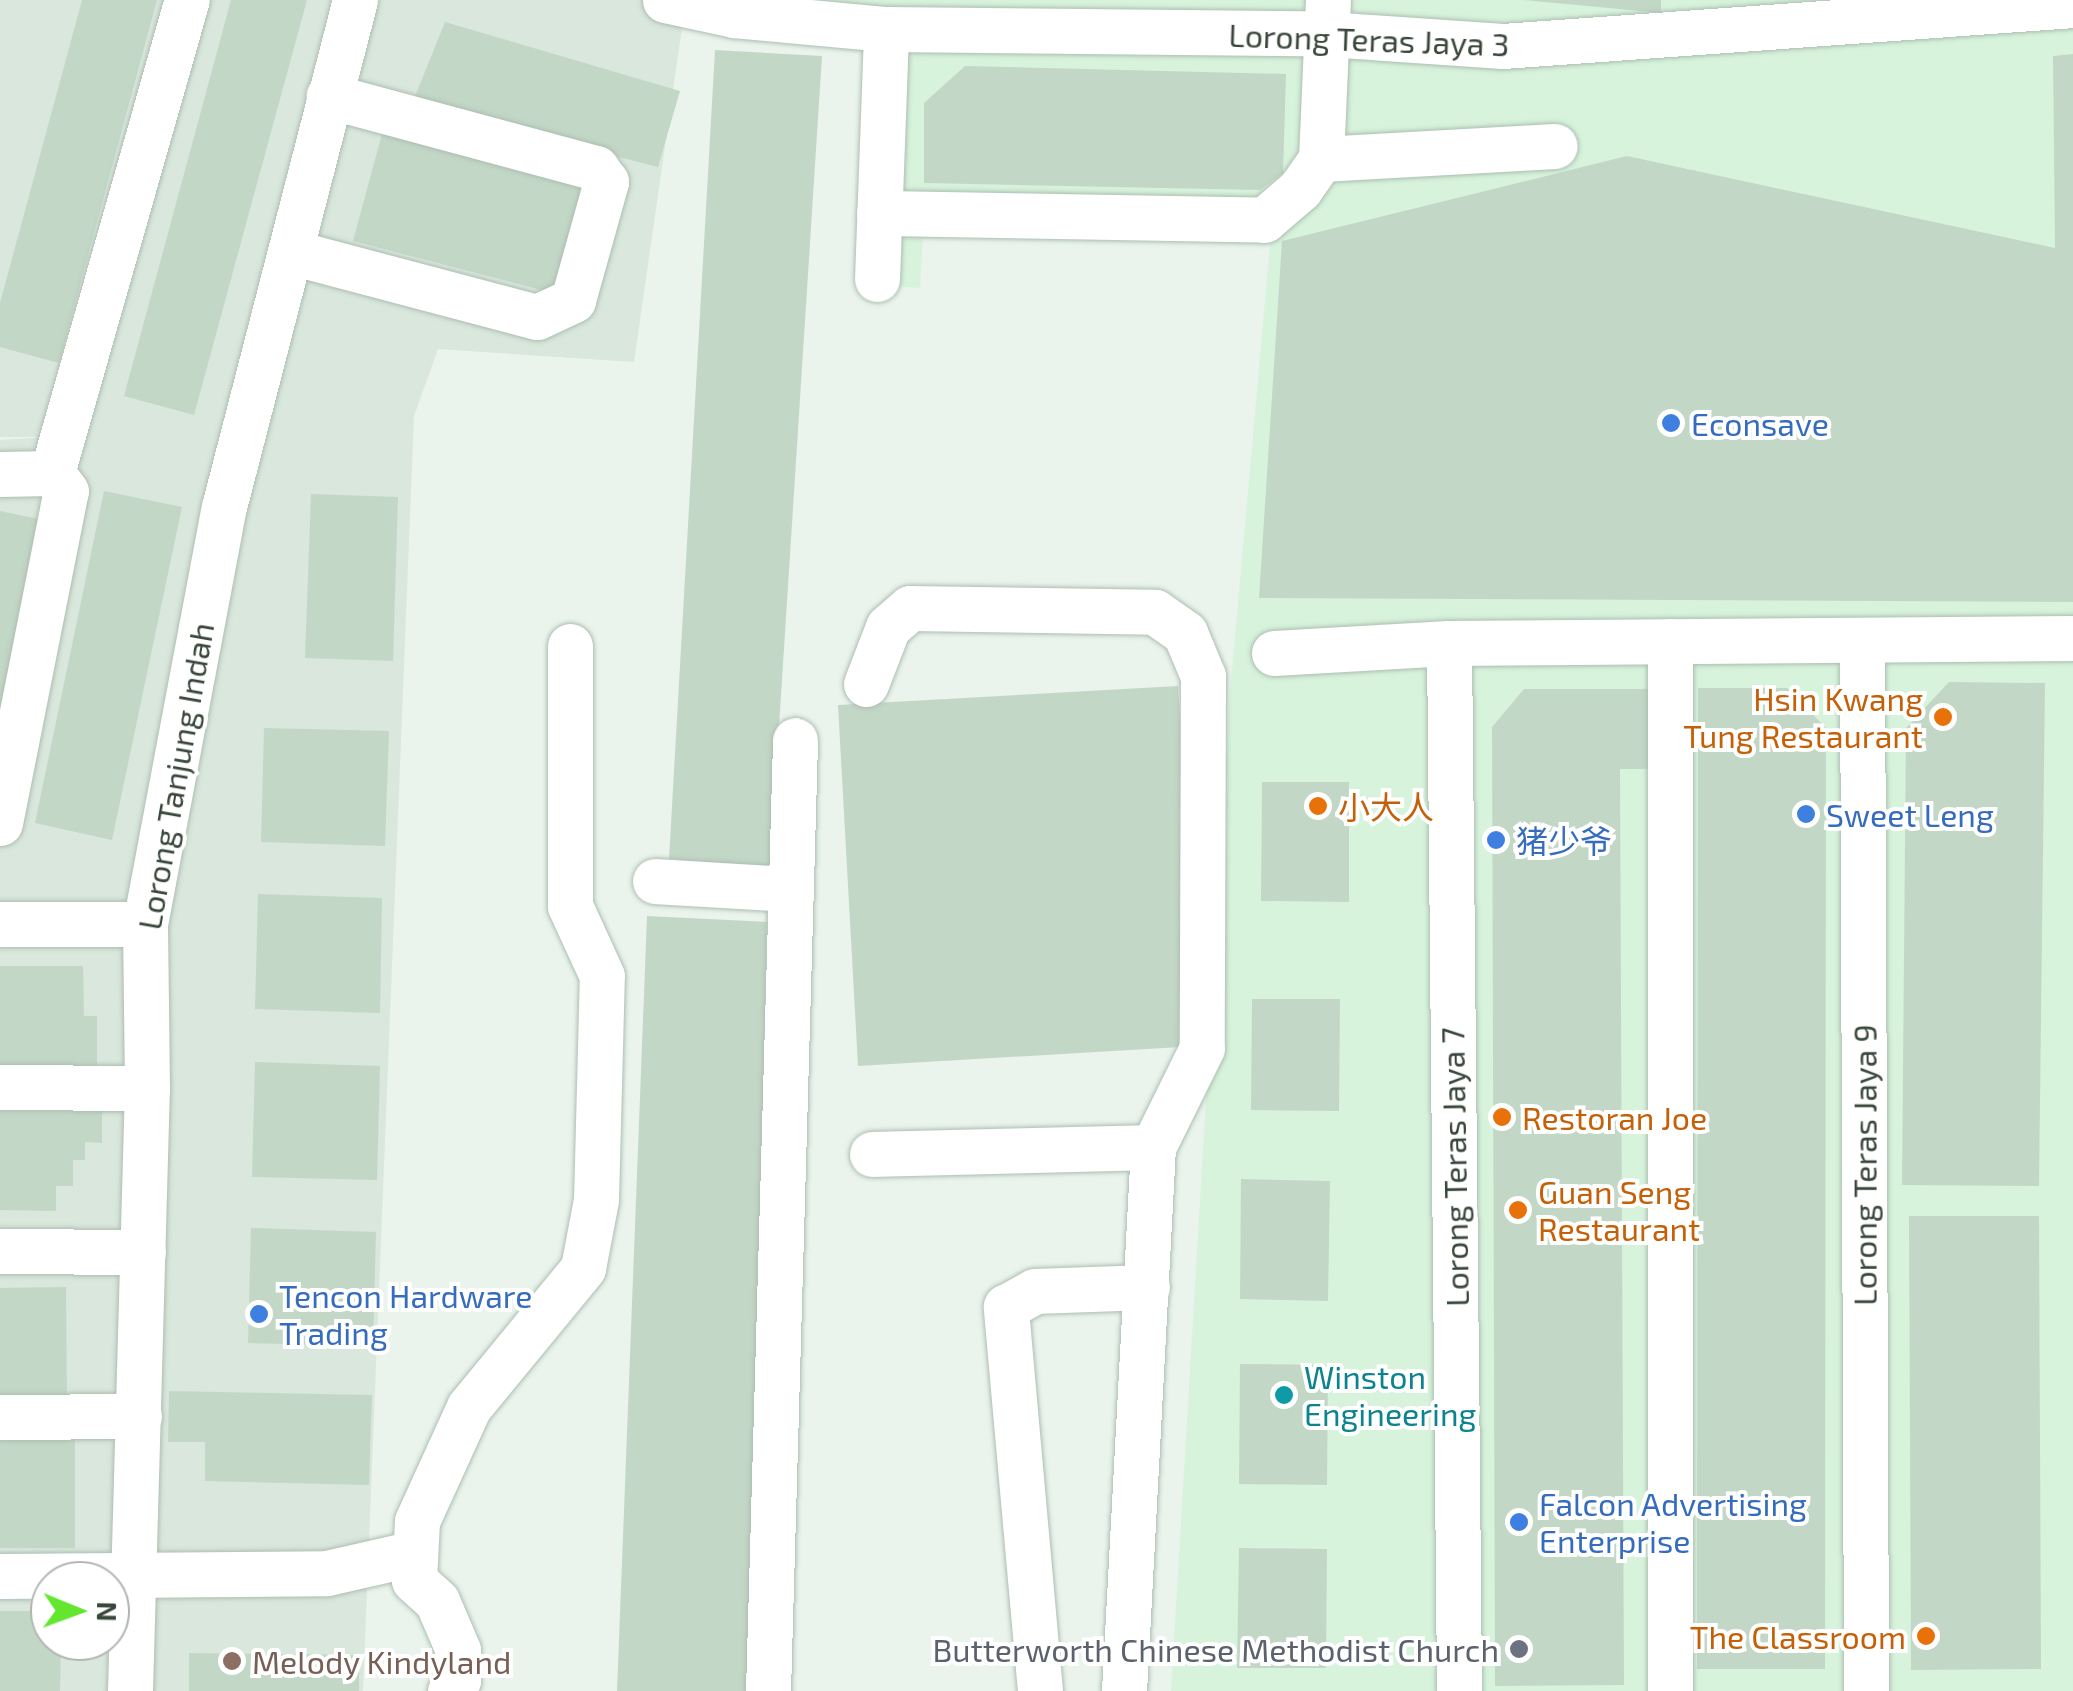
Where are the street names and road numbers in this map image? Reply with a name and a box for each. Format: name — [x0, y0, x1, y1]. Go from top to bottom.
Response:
street label: Lorong Teras Jaya 3 — [1227, 15, 1511, 63]
street label: Lorong Tanjung Indah — [129, 619, 221, 933]
street label: Lorong Teras Jaya 9 — [1845, 1024, 1883, 1306]
street label: Lorong Teras Jaya 7 — [1432, 1026, 1476, 1308]

